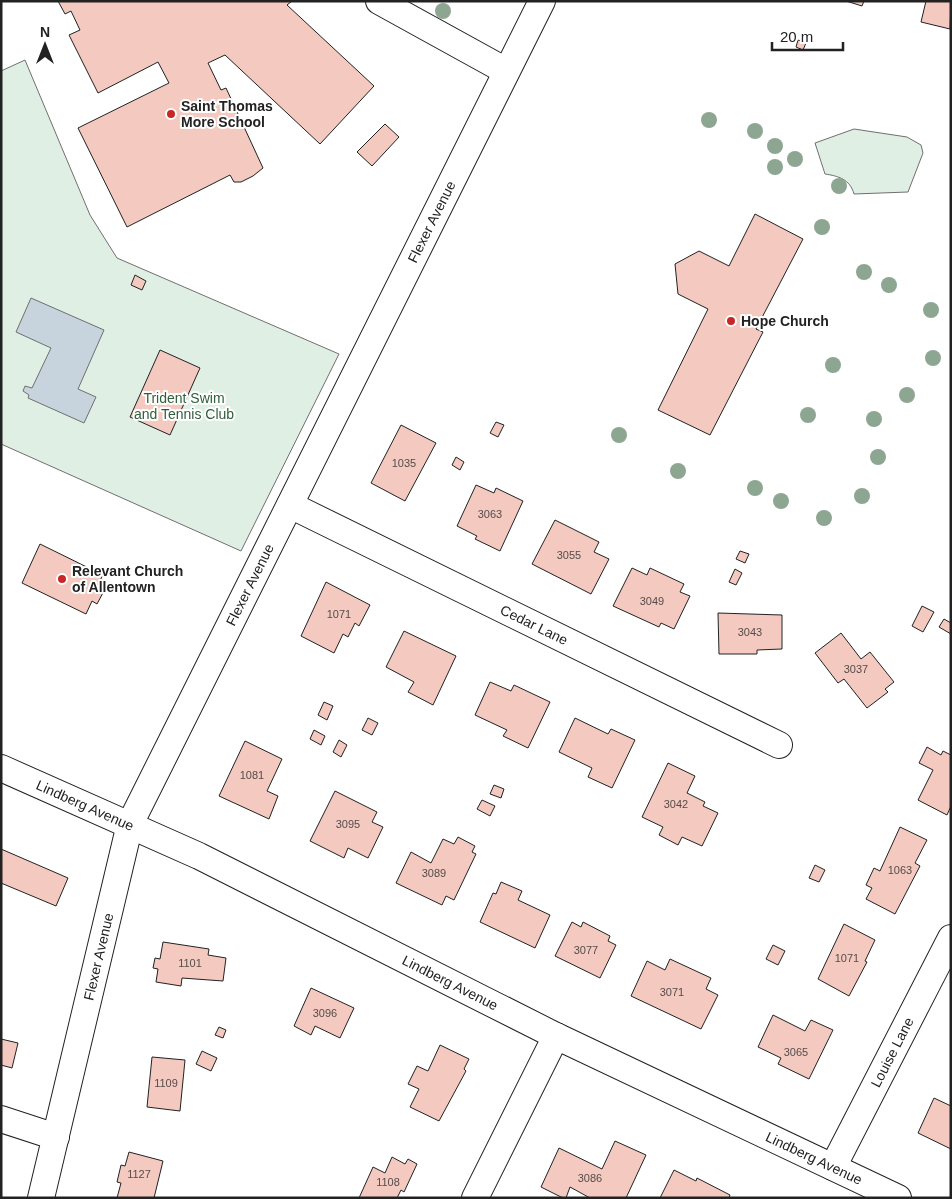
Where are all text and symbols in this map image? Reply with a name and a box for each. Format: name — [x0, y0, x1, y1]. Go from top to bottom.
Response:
north arrow — [20, 20, 70, 70]
scale bar — [772, 20, 843, 52]
text: N — [40, 24, 50, 40]
text: 20 m — [780, 28, 813, 45]
place label: Saint Thomas More School — [181, 98, 273, 130]
marker: Saint Thomas More School — [165, 108, 177, 120]
street label: Flexer Avenue — [404, 178, 459, 265]
place label: Hope Church — [741, 313, 829, 329]
marker: Hope Church — [725, 315, 737, 327]
park label: Trident Swim and Tennis Club — [134, 390, 234, 422]
house number: 1035 — [392, 457, 416, 469]
house number: 3063 — [478, 508, 502, 520]
street label: Flexer Avenue — [223, 541, 277, 628]
house number: 3055 — [557, 549, 581, 561]
place label: Relevant Church of Allentown — [72, 563, 183, 595]
marker: Relevant Church of Allentown — [56, 573, 68, 585]
house number: 3049 — [640, 595, 664, 607]
street label: Cedar Lane — [498, 602, 571, 648]
house number: 1071 — [327, 608, 351, 620]
house number: 3043 — [738, 626, 762, 638]
house number: 3037 — [844, 663, 868, 675]
house number: 1081 — [240, 769, 264, 781]
street label: Lindberg Avenue — [34, 777, 136, 834]
house number: 3042 — [664, 798, 688, 810]
house number: 3095 — [336, 818, 360, 830]
house number: 1063 — [888, 864, 912, 876]
house number: 3089 — [422, 867, 446, 879]
street label: Flexer Avenue — [80, 911, 117, 1002]
house number: 3077 — [574, 944, 598, 956]
street label: Lindberg Avenue — [400, 952, 501, 1014]
house number: 1071 — [835, 952, 859, 964]
house number: 1101 — [178, 957, 202, 969]
house number: 3071 — [660, 986, 684, 998]
house number: 3096 — [313, 1007, 337, 1019]
street label: Louise Lane — [867, 1015, 917, 1090]
house number: 3065 — [784, 1046, 808, 1058]
house number: 1109 — [154, 1077, 178, 1089]
street label: Lindberg Avenue — [763, 1129, 865, 1188]
house number: 1127 — [127, 1168, 151, 1180]
house number: 3086 — [578, 1172, 602, 1184]
house number: 1108 — [376, 1176, 400, 1188]

